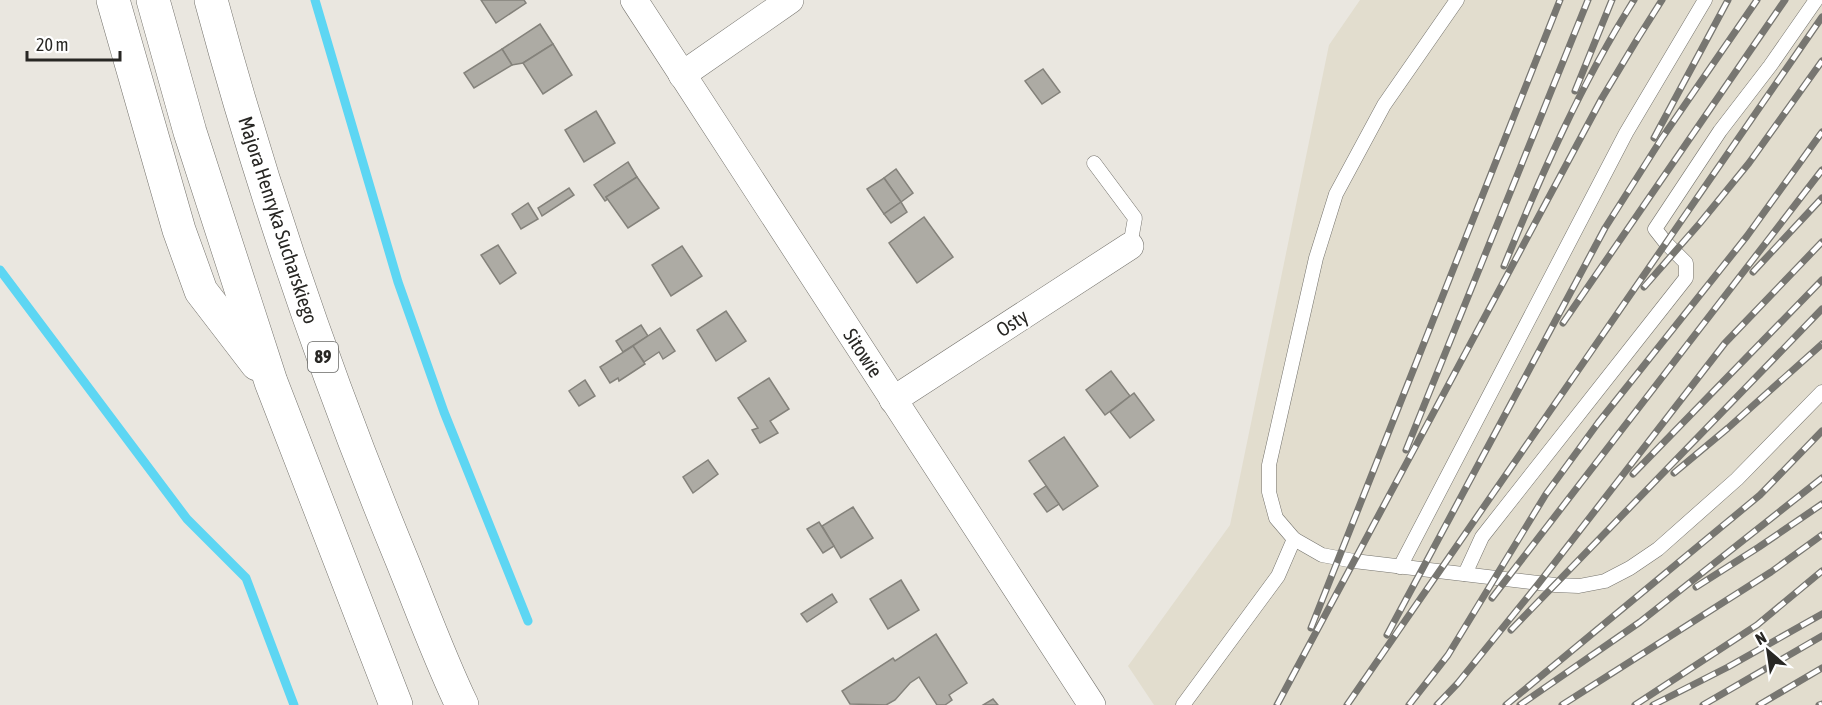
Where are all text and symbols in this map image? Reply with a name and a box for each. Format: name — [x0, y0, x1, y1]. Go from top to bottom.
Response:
scale bar — [27, 24, 120, 62]
text: 20 m — [36, 34, 68, 55]
street label: Majora Henryka Sucharskiego — [234, 113, 323, 326]
street label: Osty — [992, 304, 1032, 341]
street label: Sitowie — [839, 324, 888, 381]
road number: 89 — [308, 342, 338, 372]
north arrow — [1738, 621, 1798, 681]
text: N — [1752, 628, 1769, 648]

